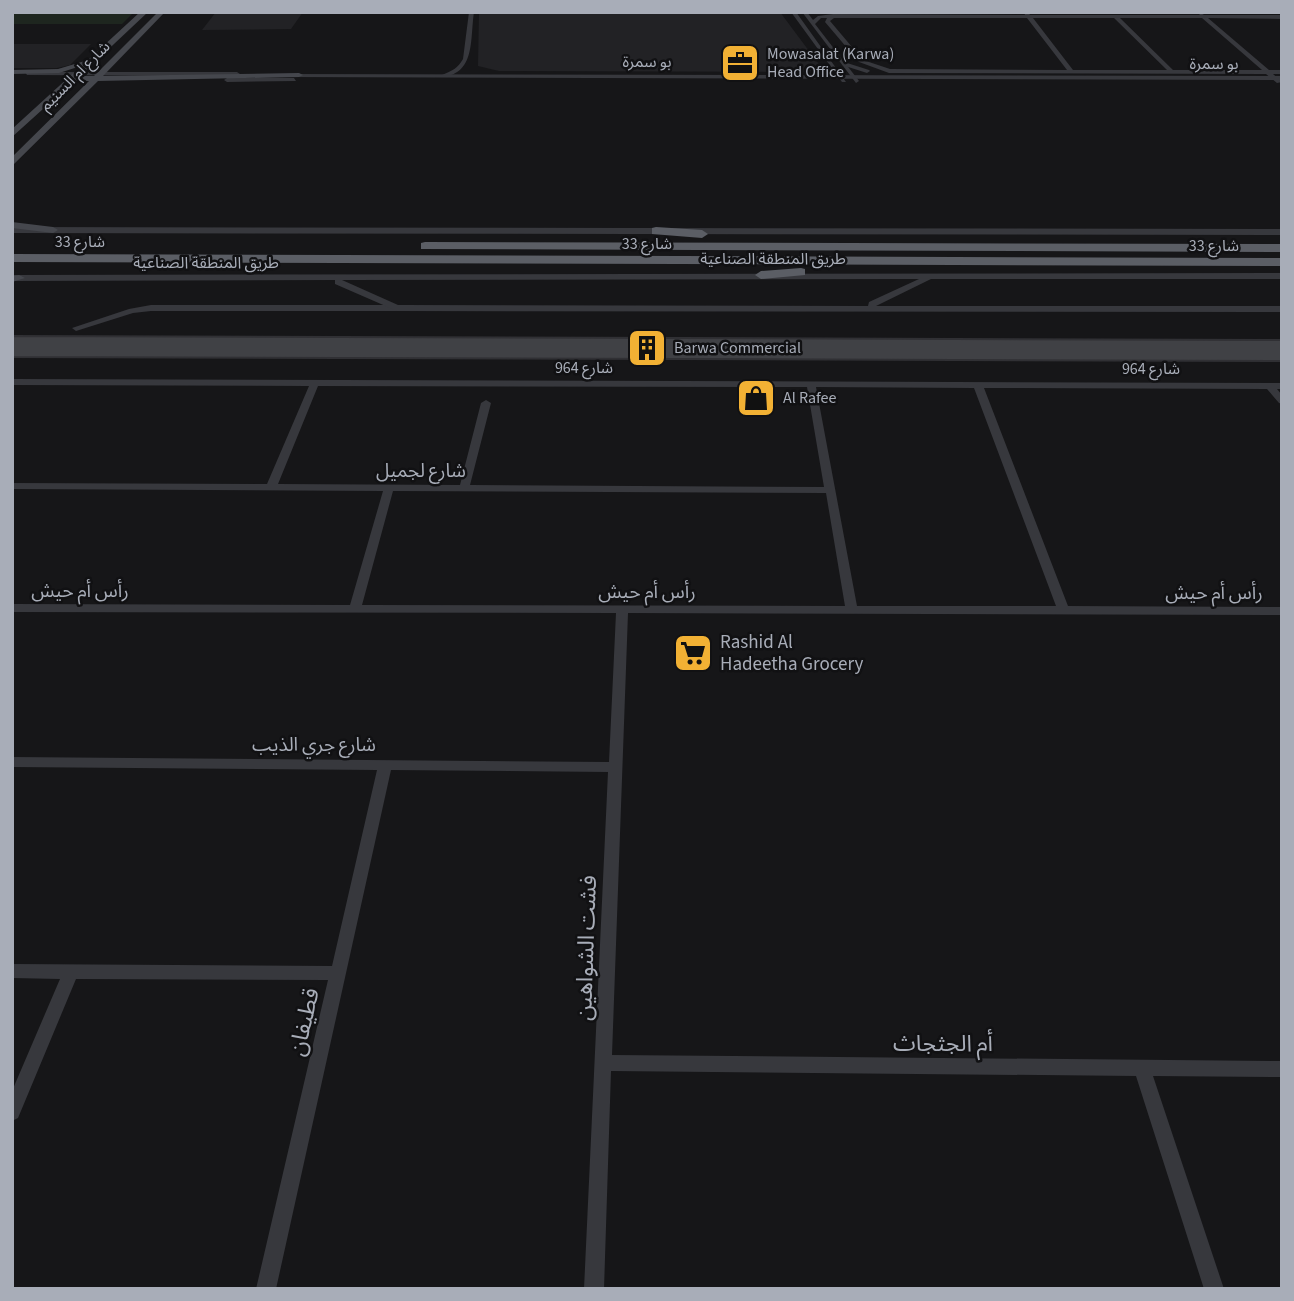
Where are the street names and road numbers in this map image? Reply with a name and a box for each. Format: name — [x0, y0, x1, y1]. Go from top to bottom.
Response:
street label: شارع ام السنيم — [35, 36, 116, 117]
street label: بو سمرة — [622, 51, 672, 73]
street label: بو سمرة — [1189, 53, 1239, 75]
street label: شارع 33 — [55, 231, 105, 254]
street label: شارع 33 — [622, 233, 672, 256]
street label: شارع 33 — [1189, 235, 1239, 258]
street label: طريق المنطقة الصناعية — [700, 248, 846, 270]
street label: طريق المنطقة الصناعية — [133, 252, 279, 274]
street label: شارع 964 — [555, 357, 613, 380]
street label: شارع 964 — [1122, 358, 1180, 381]
street label: شارع لجميل — [376, 458, 466, 485]
street label: رأس أم حيش — [31, 578, 129, 605]
street label: رأس أم حيش — [598, 579, 696, 606]
street label: رأس أم حيش — [1165, 580, 1263, 607]
street label: شارع جري الذيب — [252, 732, 376, 759]
street label: فشت الشواهين — [567, 875, 605, 1021]
street label: قطيفان — [280, 985, 328, 1059]
street label: أم الجثجاث — [893, 1027, 993, 1061]

